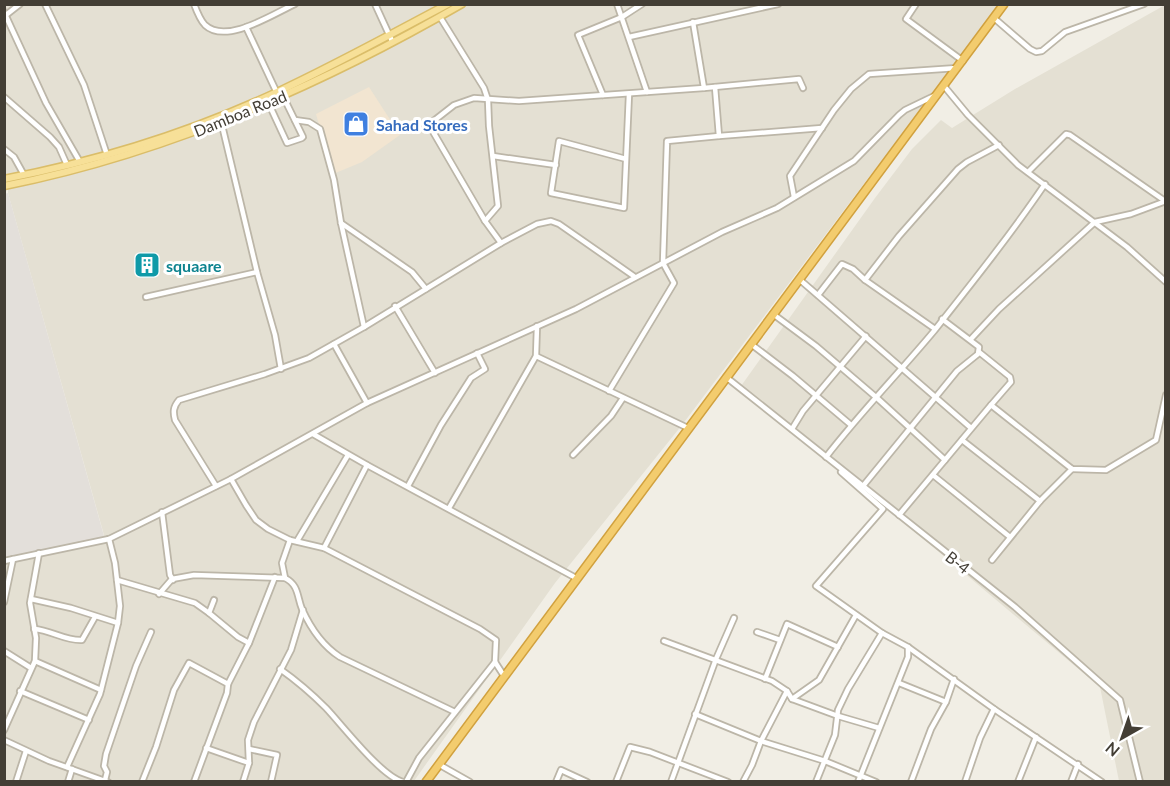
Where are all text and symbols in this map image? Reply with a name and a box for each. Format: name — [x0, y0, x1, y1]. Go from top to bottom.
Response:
street label: Damboa Road — [191, 86, 289, 140]
shop icon: Sahad Stores — [341, 109, 371, 139]
place label: Sahad Stores — [376, 115, 468, 134]
building icon: squaare — [132, 250, 162, 280]
place label: squaare — [166, 256, 222, 275]
street label: B-4 — [942, 547, 974, 577]
north arrow — [1092, 708, 1152, 768]
text: N — [1101, 739, 1123, 761]

